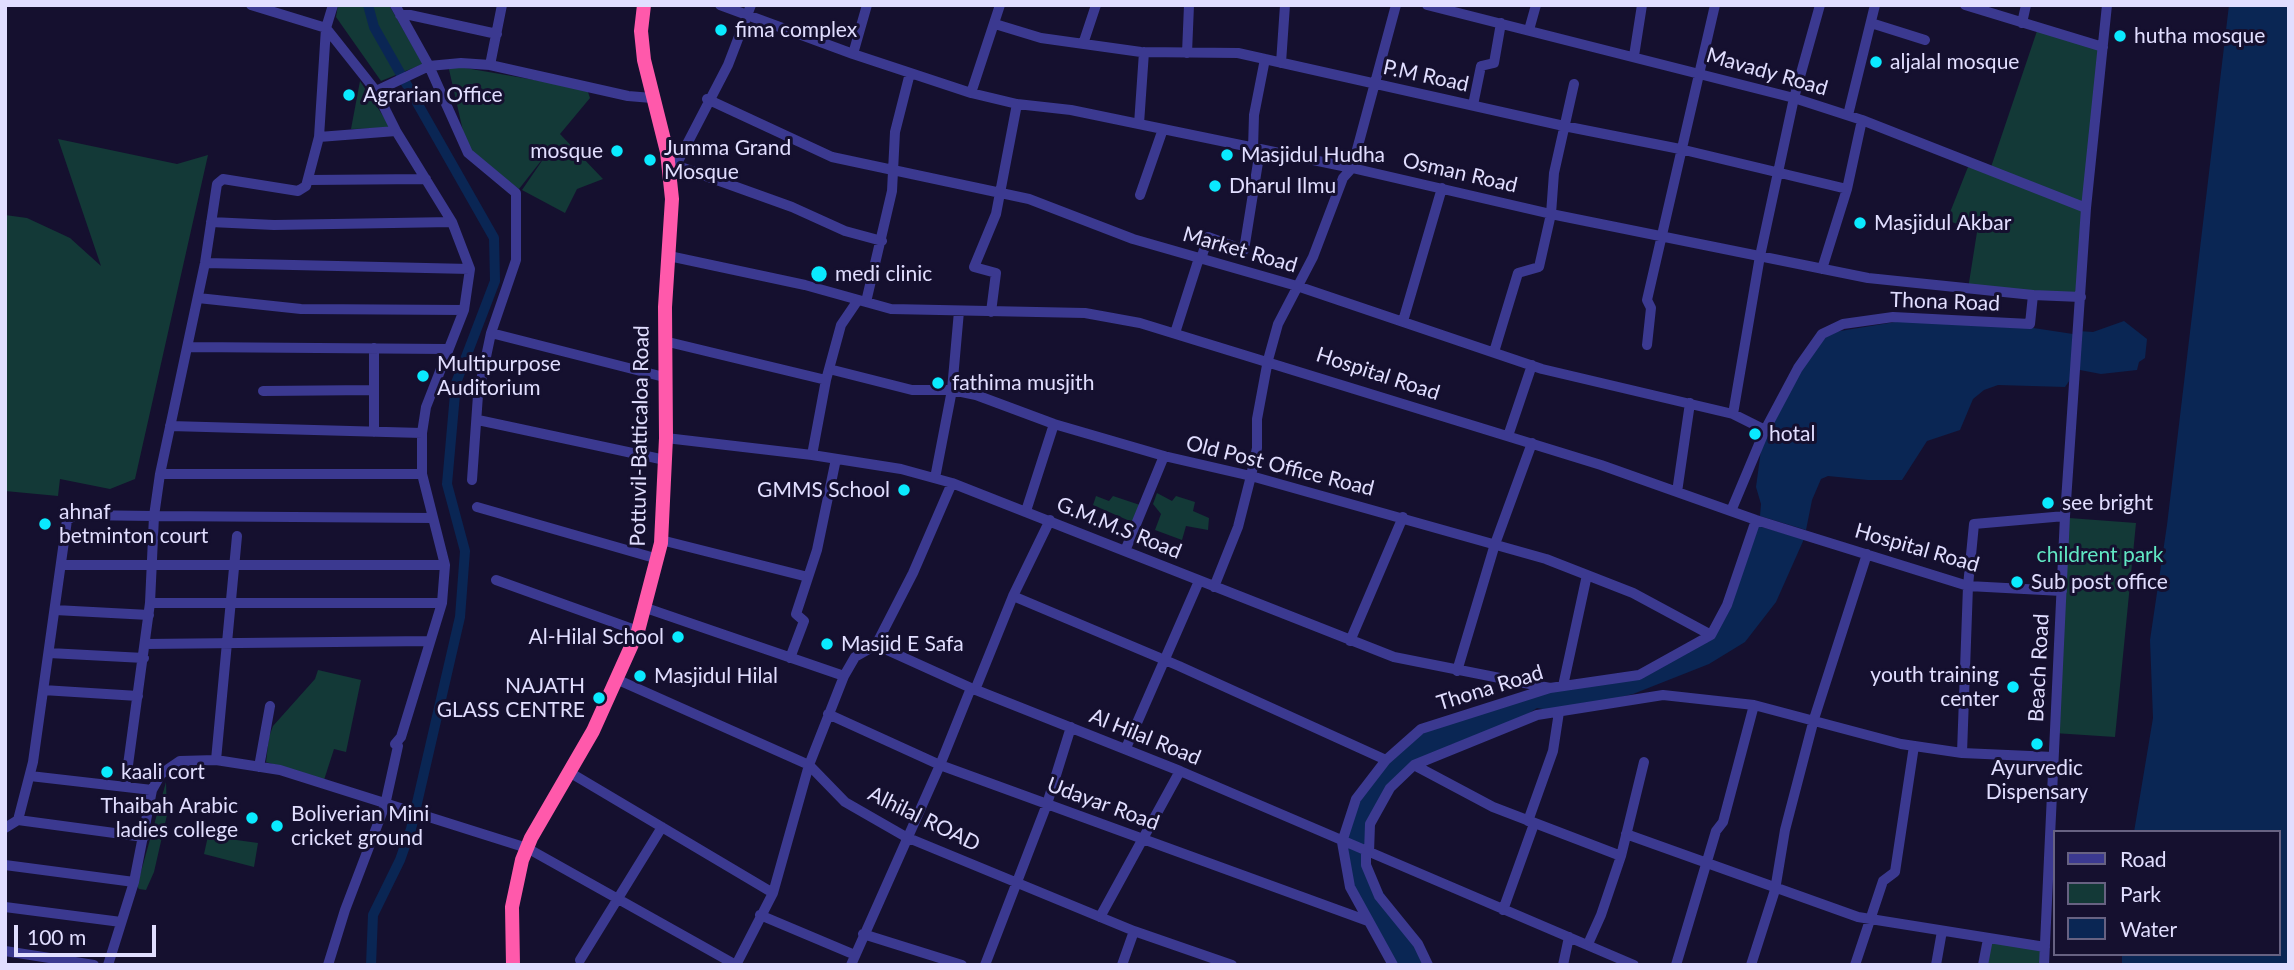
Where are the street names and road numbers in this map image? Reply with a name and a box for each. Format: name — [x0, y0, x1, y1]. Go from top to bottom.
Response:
street label: Mavady Road — [1703, 43, 1831, 101]
street label: P.M Road — [1381, 55, 1471, 97]
street label: Osman Road — [1400, 148, 1520, 198]
street label: Market Road — [1180, 222, 1300, 278]
street label: Thona Road — [1890, 287, 2000, 317]
street label: Pottuvil-Batticaloa Road — [625, 325, 655, 547]
street label: Hospital Road — [1313, 342, 1443, 406]
street label: Old Post Office Road — [1183, 430, 1377, 502]
street label: G.M.M.S Road — [1053, 491, 1185, 565]
street label: Hospital Road — [1852, 518, 1982, 578]
street label: Beach Road — [2024, 613, 2054, 723]
street label: Thona Road — [1434, 660, 1546, 716]
street label: Al Hilal Road — [1086, 703, 1204, 771]
street label: Udayar Road — [1043, 772, 1163, 836]
street label: Alhilal ROAD — [864, 781, 984, 857]

